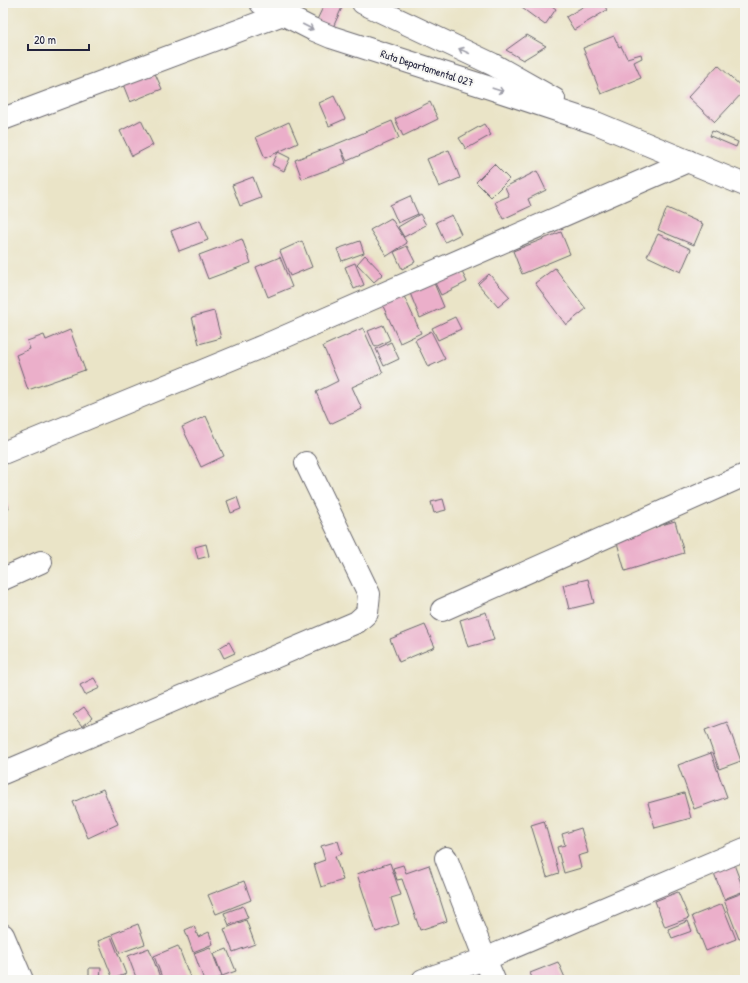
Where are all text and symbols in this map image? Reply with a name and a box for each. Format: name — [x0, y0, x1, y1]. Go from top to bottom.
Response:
one-way arrow — [302, 24, 314, 31]
scale bar — [28, 26, 89, 52]
text: 20 m — [34, 31, 56, 48]
street label: Ruta Departamental 027 — [379, 46, 475, 90]
one-way arrow — [458, 47, 470, 54]
one-way arrow — [491, 87, 503, 95]

